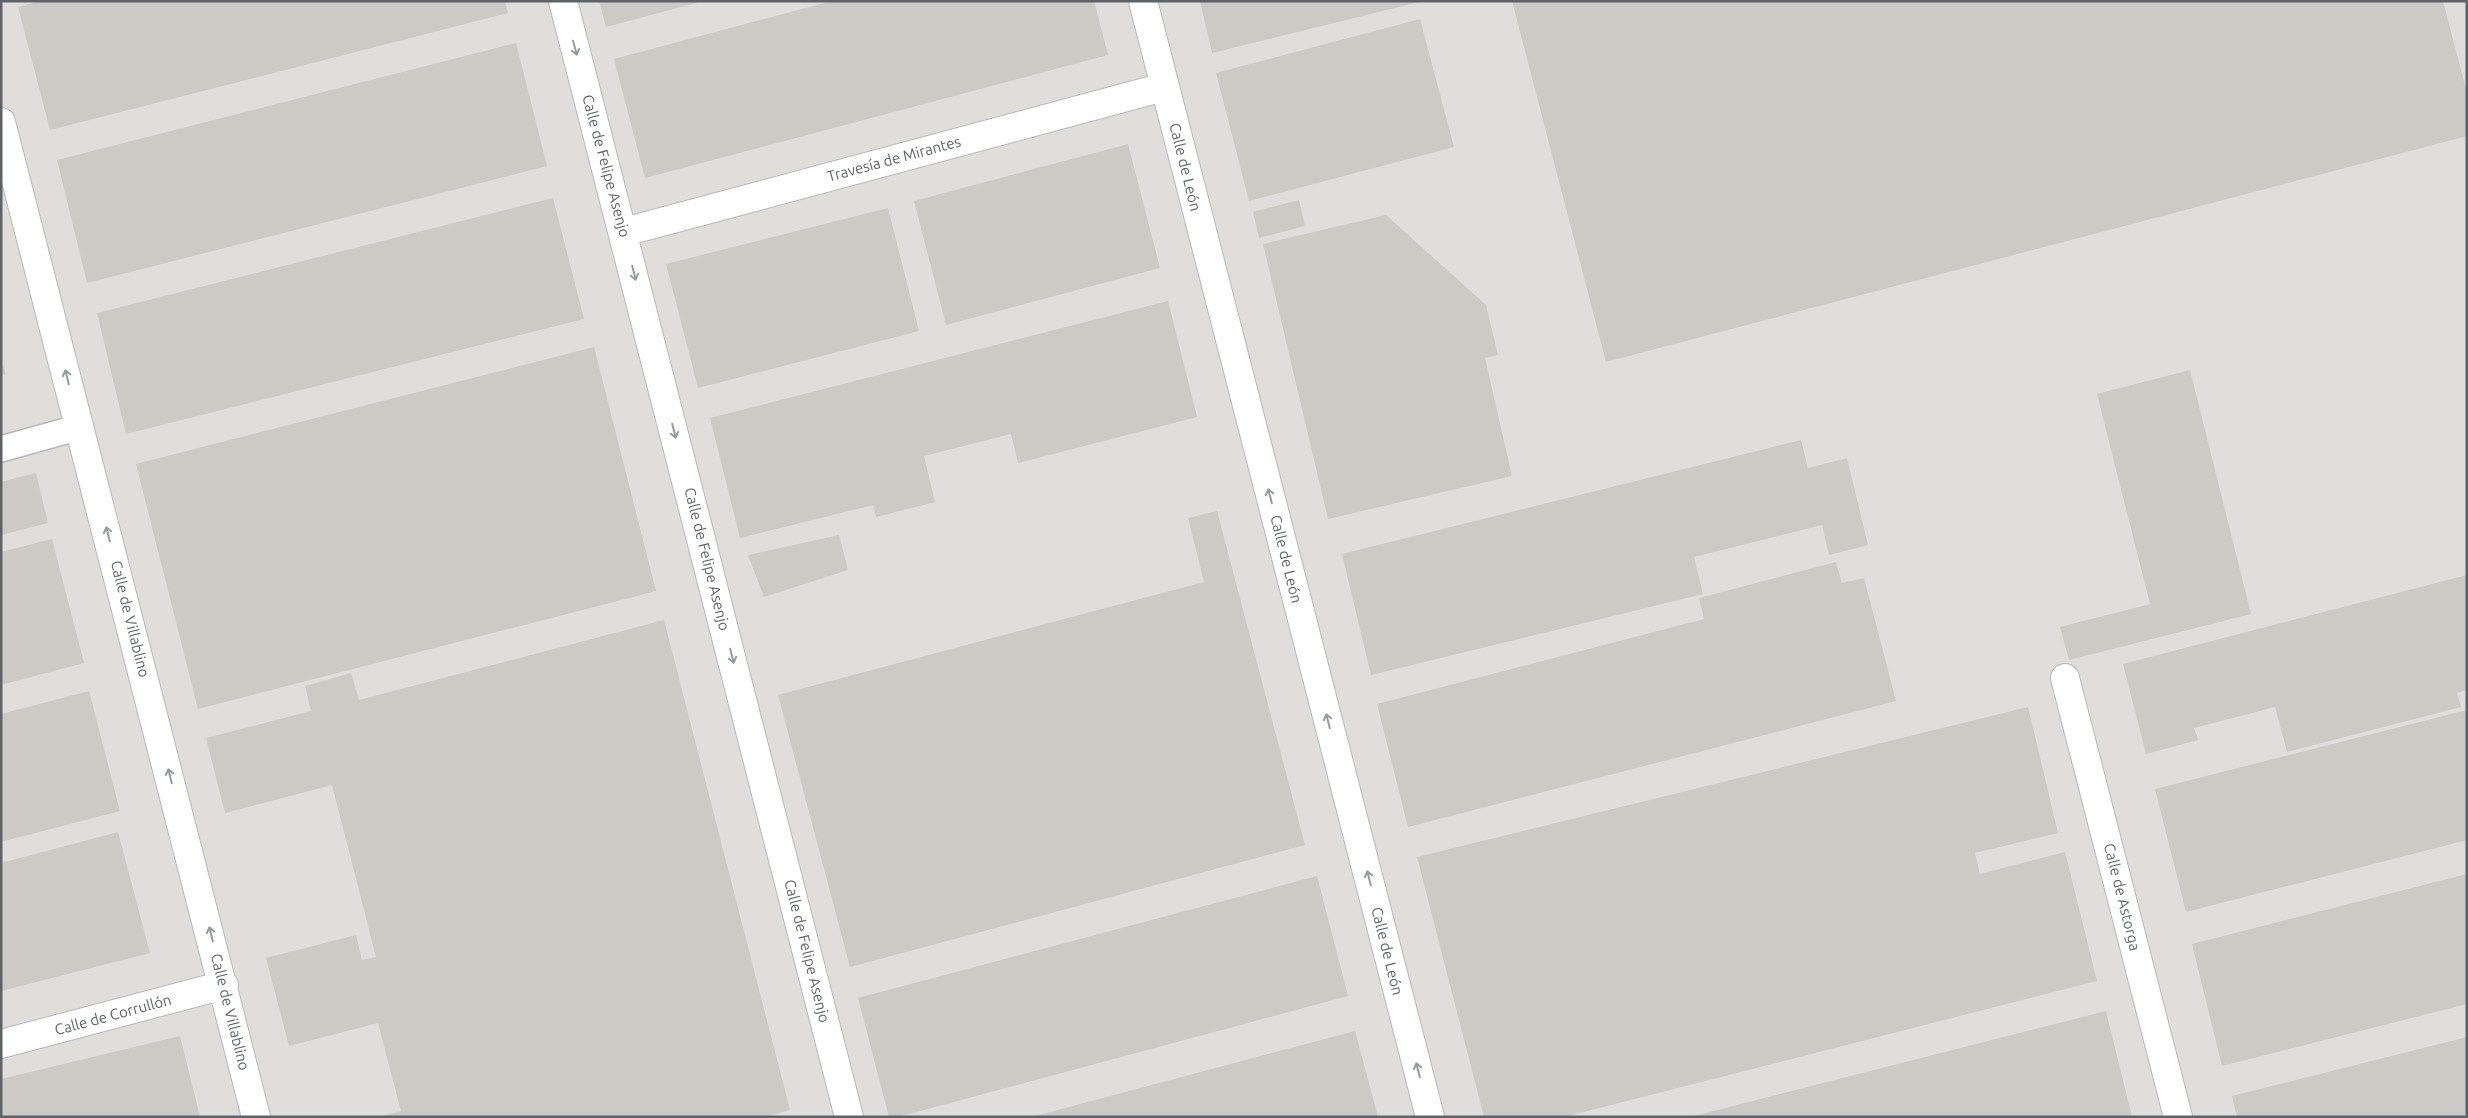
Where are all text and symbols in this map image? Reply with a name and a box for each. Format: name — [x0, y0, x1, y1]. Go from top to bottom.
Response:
one-way arrow — [571, 40, 580, 56]
street label: Calle de Felipe Asenjo — [579, 93, 634, 239]
street label: Calle de León — [1166, 121, 1205, 213]
street label: Travesía de Mirantes — [825, 132, 963, 185]
one-way arrow — [630, 265, 639, 281]
one-way arrow — [62, 369, 71, 385]
one-way arrow — [670, 422, 679, 438]
street label: Calle de Felipe Asenjo — [681, 486, 734, 632]
one-way arrow — [1265, 488, 1274, 504]
street label: Calle de León — [1267, 513, 1306, 605]
one-way arrow — [103, 527, 112, 543]
street label: Calle de Villablino — [108, 559, 153, 679]
one-way arrow — [728, 648, 737, 664]
one-way arrow — [1323, 713, 1332, 729]
one-way arrow — [165, 769, 174, 785]
street label: Calle de Astorga — [2101, 841, 2144, 952]
one-way arrow — [1363, 871, 1373, 887]
street label: Calle de Felipe Asenjo — [781, 878, 834, 1024]
street label: Calle de León — [1368, 905, 1407, 997]
one-way arrow — [206, 926, 215, 942]
street label: Calle de Villablino — [208, 952, 253, 1072]
street label: Calle de Corrullón — [53, 991, 173, 1038]
one-way arrow — [1413, 1062, 1422, 1078]

